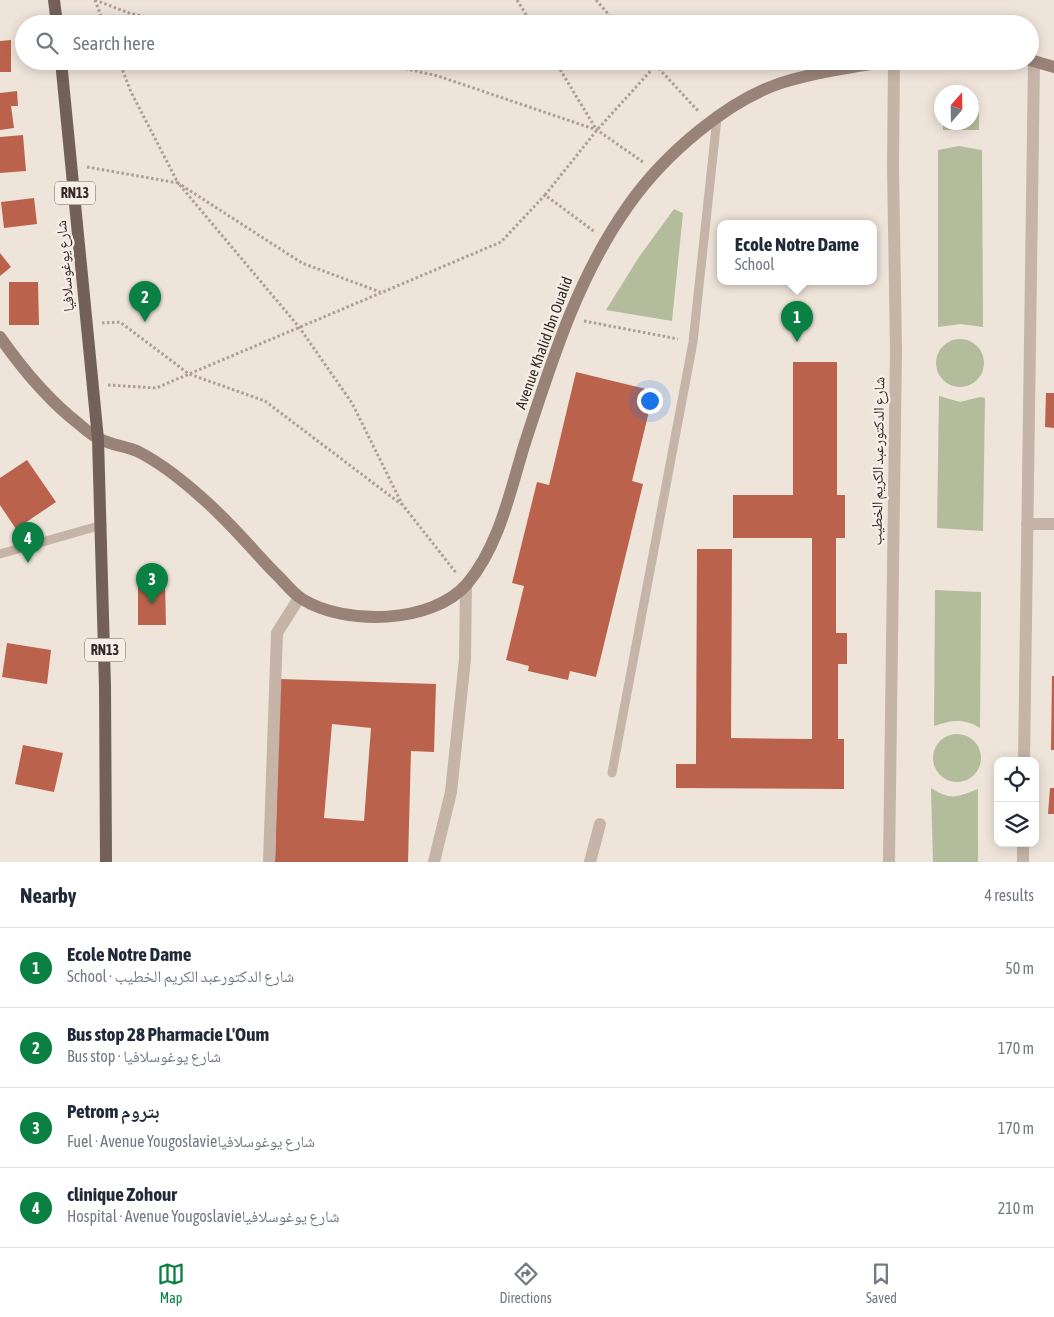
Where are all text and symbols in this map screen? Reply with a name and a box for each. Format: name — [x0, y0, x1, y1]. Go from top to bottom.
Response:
search box — [15, 15, 1039, 70]
icon: search — [33, 29, 61, 57]
text: Search here — [73, 32, 155, 54]
north arrow — [934, 85, 979, 130]
road number: RN13 — [55, 182, 95, 204]
street label: شارع يوغوسلافيا — [52, 219, 79, 313]
popup — [717, 220, 877, 285]
text: Ecole Notre Dame — [735, 233, 859, 255]
text: School — [735, 255, 775, 273]
street label: Avenue Khalid Ibn Oualid — [512, 274, 575, 411]
pin: 2 — [129, 281, 161, 322]
pin: 1 — [781, 301, 813, 342]
street label: شارع الدكتورعبد الكريم الخطيب — [868, 376, 889, 545]
your location — [637, 388, 663, 414]
pin: 4 — [12, 522, 44, 563]
pin: 3 — [136, 563, 168, 604]
road number: RN13 — [85, 638, 125, 662]
map controls — [994, 757, 1039, 847]
button: locate — [994, 757, 1039, 802]
button: layers — [994, 802, 1039, 847]
text: Nearby — [20, 883, 76, 907]
text: 4 results — [984, 886, 1034, 904]
text: Ecole Notre Dame — [67, 943, 191, 965]
text: 1 — [32, 959, 40, 977]
text: 50 m — [1005, 959, 1034, 977]
text: School · شارع الدكتورعبد الكريم الخطيب — [67, 967, 294, 985]
text: Bus stop 28 Pharmacie L'Oum — [67, 1023, 269, 1045]
text: 2 — [32, 1039, 40, 1057]
text: 170 m — [998, 1039, 1034, 1057]
text: Bus stop · شارع يوغوسلافيا — [67, 1047, 221, 1065]
text: Petrom بتروم — [67, 1100, 160, 1122]
text: 3 — [32, 1119, 40, 1137]
text: 170 m — [998, 1119, 1034, 1137]
text: Fuel · Avenue Yougoslavieشارع يوغوسلافيا — [67, 1132, 315, 1150]
text: clinique Zohour — [67, 1183, 177, 1205]
text: 4 — [32, 1199, 40, 1217]
text: 210 m — [998, 1199, 1034, 1217]
text: Hospital · Avenue Yougoslavieشارع يوغوسلافيا — [67, 1207, 340, 1225]
tab: Map — [157, 1260, 185, 1306]
tab: Directions — [499, 1260, 552, 1306]
tab: Saved — [866, 1260, 897, 1306]

